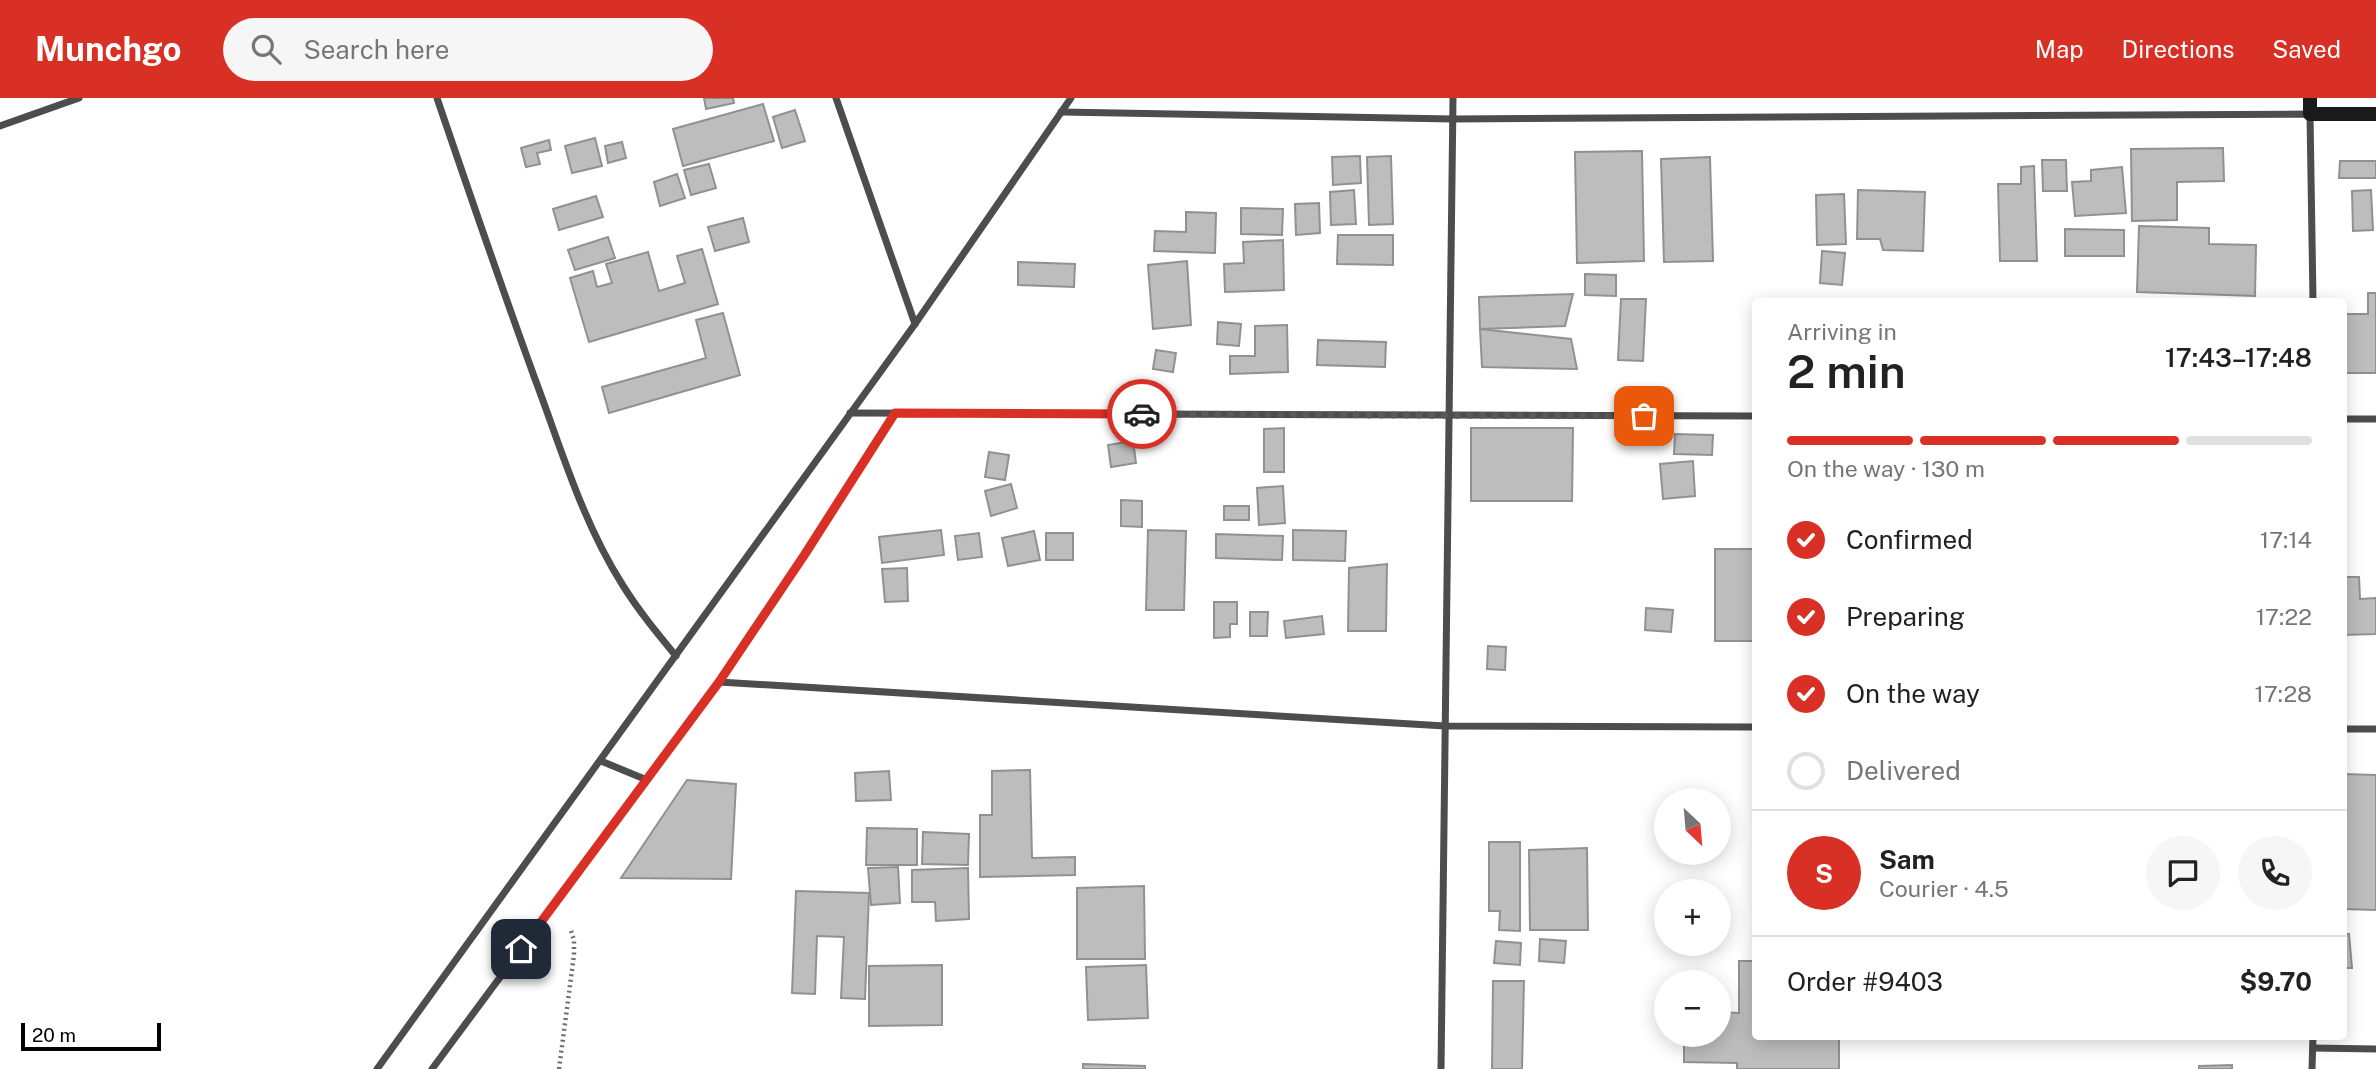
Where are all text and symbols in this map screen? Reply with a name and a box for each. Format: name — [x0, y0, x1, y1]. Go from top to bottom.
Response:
search box — [223, 18, 713, 81]
text: Munchgo — [35, 30, 181, 68]
icon: search — [247, 30, 285, 68]
text: Search here — [303, 34, 449, 65]
text: Map — [2035, 35, 2084, 63]
text: Directions — [2122, 35, 2234, 63]
text: Saved — [2272, 35, 2341, 63]
text: Arriving in — [1787, 318, 1897, 345]
text: 17:43–17:48 — [2165, 342, 2312, 373]
text: 2 min — [1787, 344, 1906, 398]
courier — [1107, 379, 1177, 449]
pin — [1614, 386, 1674, 446]
icon: car — [1123, 395, 1161, 433]
icon: bag — [1625, 397, 1663, 435]
text: On the way · 130 m — [1787, 455, 1985, 482]
icon: check — [1787, 521, 1825, 559]
text: Confirmed — [1846, 524, 1973, 555]
text: 17:14 — [2260, 526, 2312, 553]
icon: check — [1787, 598, 1825, 636]
text: Preparing — [1846, 601, 1965, 632]
text: 17:22 — [2256, 603, 2312, 630]
icon: check — [1787, 675, 1825, 713]
text: On the way — [1846, 678, 1980, 709]
text: 17:28 — [2255, 680, 2312, 707]
text: Delivered — [1846, 755, 1961, 786]
north arrow — [1654, 788, 1731, 864]
map controls — [1654, 788, 1731, 1047]
button: chat — [2146, 836, 2220, 910]
button: phone — [2238, 836, 2312, 910]
text: Sam — [1879, 844, 1935, 875]
text: S — [1815, 858, 1833, 889]
text: Courier · 4.5 — [1879, 875, 2009, 902]
button: + — [1654, 879, 1731, 956]
pin — [491, 919, 551, 979]
icon: home — [502, 930, 540, 968]
text: Order #9403 — [1787, 966, 1943, 997]
text: $9.70 — [2240, 966, 2312, 997]
button: − — [1654, 970, 1731, 1047]
scale bar — [21, 1020, 161, 1052]
text: 20 m — [32, 1024, 76, 1046]

